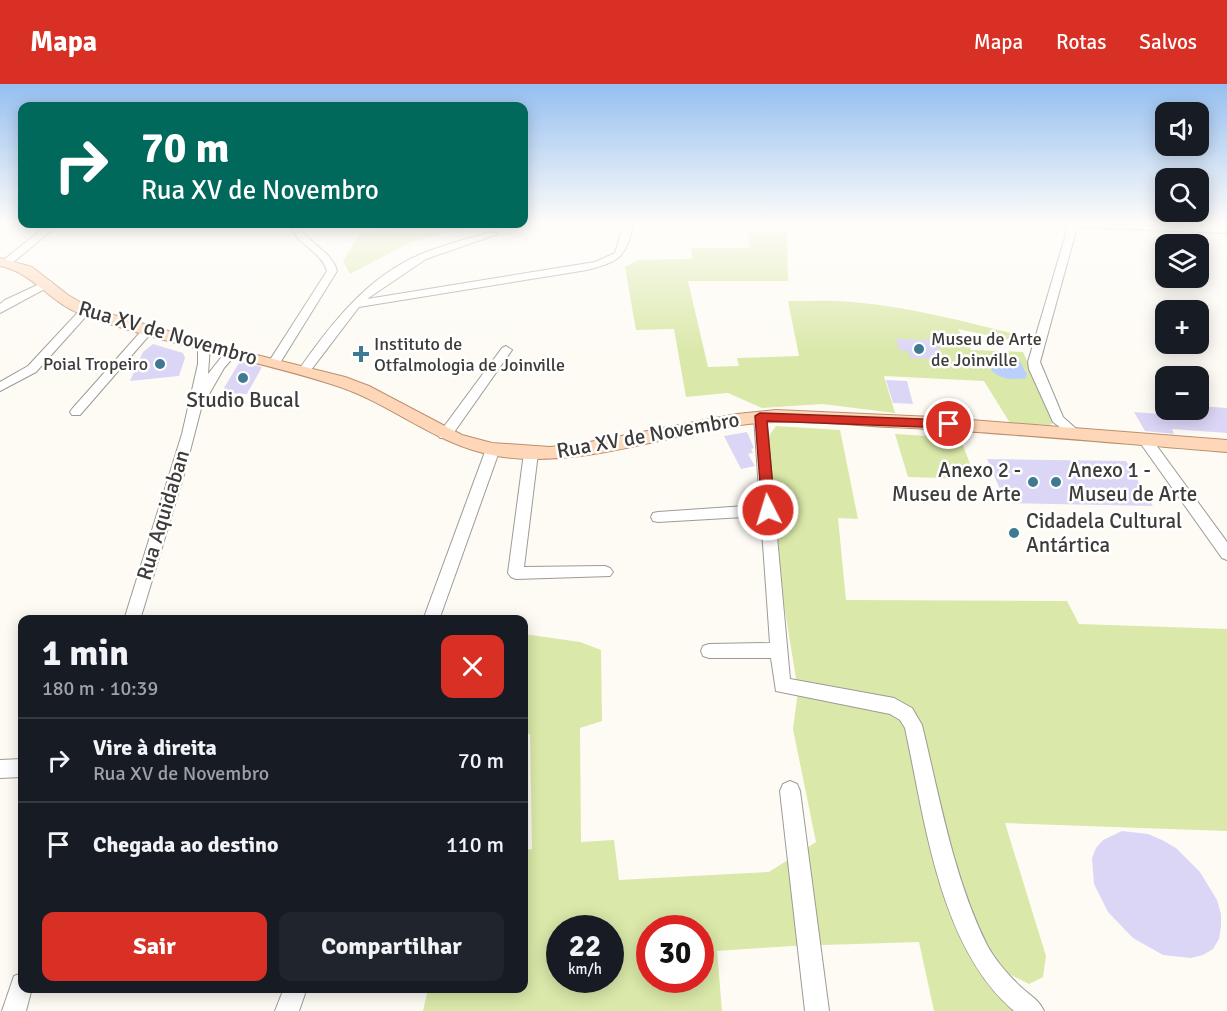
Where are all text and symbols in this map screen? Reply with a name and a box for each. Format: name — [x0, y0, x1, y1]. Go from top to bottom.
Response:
text: Mapa — [30, 25, 97, 59]
text: Mapa — [974, 29, 1023, 55]
text: Rotas — [1056, 29, 1106, 55]
text: Salvos — [1139, 29, 1197, 55]
map controls — [1155, 102, 1209, 420]
button: sound — [1155, 102, 1209, 156]
text: 70 m — [141, 123, 230, 174]
icon: right — [42, 126, 120, 204]
button: search — [1155, 168, 1209, 222]
text: Rua XV de Novembro — [141, 174, 379, 207]
button: layers — [1155, 234, 1209, 288]
street label: Rua XV de Novembro — [75, 295, 261, 371]
button: + — [1155, 300, 1209, 354]
place label: Museu de Arte de Joinville — [931, 328, 1042, 371]
place label: Instituto de Otfalmologia de Joinville — [374, 333, 565, 376]
marker: Museu de Arte de Joinville — [912, 342, 926, 356]
marker: Instituto de Otfalmologia de Joinville — [352, 345, 370, 363]
place label: Poial Tropeiro — [43, 353, 148, 375]
marker: Poial Tropeiro — [153, 357, 167, 371]
button: − — [1155, 366, 1209, 420]
marker: Studio Bucal — [236, 371, 250, 385]
place label: Studio Bucal — [186, 387, 300, 413]
pin — [923, 398, 974, 449]
street label: Rua XV de Novembro — [555, 406, 741, 464]
icon: arrive — [932, 407, 965, 440]
street label: Rua Aquidaban — [131, 447, 195, 583]
place label: Anexo 2 - Museu de Arte — [892, 457, 1021, 507]
place label: Anexo 1 - Museu de Arte — [1068, 457, 1197, 507]
marker: Anexo 2 - Museu de Arte — [1026, 475, 1040, 489]
marker: Anexo 1 - Museu de Arte — [1049, 475, 1063, 489]
position arrow — [736, 478, 800, 542]
place label: Cidadela Cultural Antártica — [1026, 508, 1182, 558]
marker: Cidadela Cultural Antártica — [1007, 526, 1021, 540]
text: 1 min — [42, 631, 129, 676]
button: close — [441, 635, 504, 698]
text: 180 m · 10:39 — [42, 676, 158, 701]
text: Vire à direita — [93, 734, 217, 761]
icon: right — [42, 744, 75, 777]
text: 70 m — [458, 747, 504, 774]
text: Rua XV de Novembro — [93, 761, 269, 786]
icon: arrive — [42, 828, 75, 861]
text: Chegada ao destino — [93, 831, 279, 858]
text: 110 m — [446, 831, 504, 858]
button: Sair — [42, 912, 267, 981]
button: Compartilhar — [279, 912, 504, 981]
speed limit sign: 30 — [636, 915, 714, 993]
text: 22 — [569, 928, 601, 965]
text: km/h — [568, 960, 602, 978]

